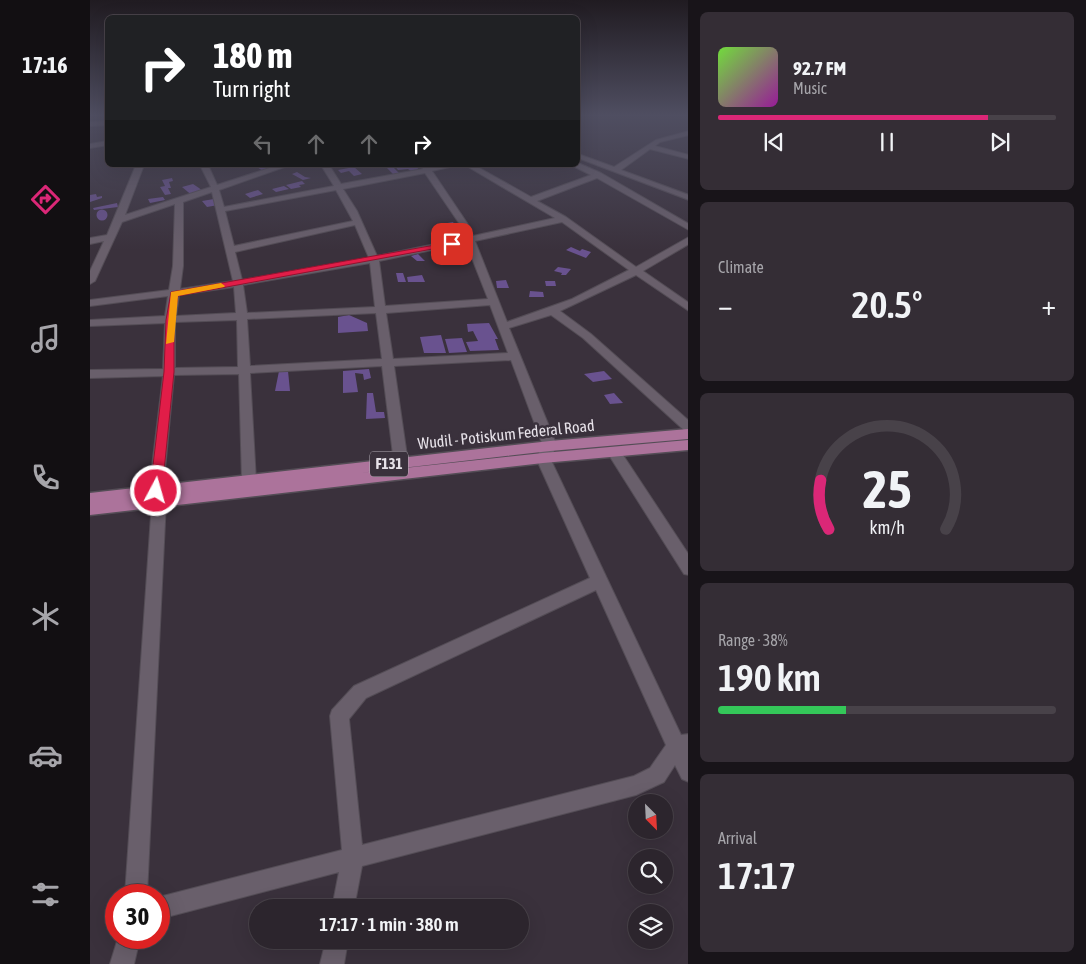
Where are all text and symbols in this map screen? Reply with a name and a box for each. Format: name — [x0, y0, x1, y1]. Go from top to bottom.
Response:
icon: right — [130, 35, 195, 100]
text: 180 m — [213, 35, 292, 75]
text: 17:16 — [22, 52, 68, 78]
text: 92.7 FM — [793, 57, 846, 79]
text: Turn right — [213, 76, 290, 102]
text: Music — [793, 79, 827, 97]
icon: previous — [760, 128, 788, 156]
icon: pause — [873, 128, 901, 156]
icon: next — [986, 128, 1014, 156]
icon: left — [249, 130, 277, 158]
icon: ahead — [302, 130, 330, 158]
icon: ahead — [355, 130, 383, 158]
icon: right — [408, 130, 436, 158]
icon: directions — [28, 182, 63, 217]
pin — [431, 223, 473, 265]
icon: arrive — [438, 230, 466, 258]
text: Climate — [718, 258, 764, 276]
text: 20.5° — [852, 283, 922, 326]
text: − — [718, 289, 733, 321]
text: + — [1041, 289, 1056, 321]
icon: music — [28, 321, 63, 356]
street label: Wudil - Potiskum Federal Road — [417, 416, 595, 452]
road number: F131 — [370, 452, 408, 476]
text: 25 — [863, 459, 911, 519]
icon: phone — [28, 460, 63, 495]
position arrow — [129, 464, 181, 516]
text: km/h — [869, 517, 905, 538]
icon: climate — [28, 599, 63, 634]
text: Range · 38% — [718, 631, 788, 649]
text: 190 km — [718, 656, 821, 699]
icon: car — [28, 738, 63, 773]
north arrow — [628, 794, 672, 839]
map controls — [628, 794, 673, 949]
text: Arrival — [718, 829, 757, 847]
button: search — [628, 849, 673, 894]
text: 17:17 — [718, 854, 796, 897]
icon: filters — [28, 877, 63, 912]
speed limit sign: 30 — [105, 884, 170, 949]
button: layers — [628, 904, 673, 949]
text: 17:17 · 1 min · 380 m — [319, 913, 459, 935]

